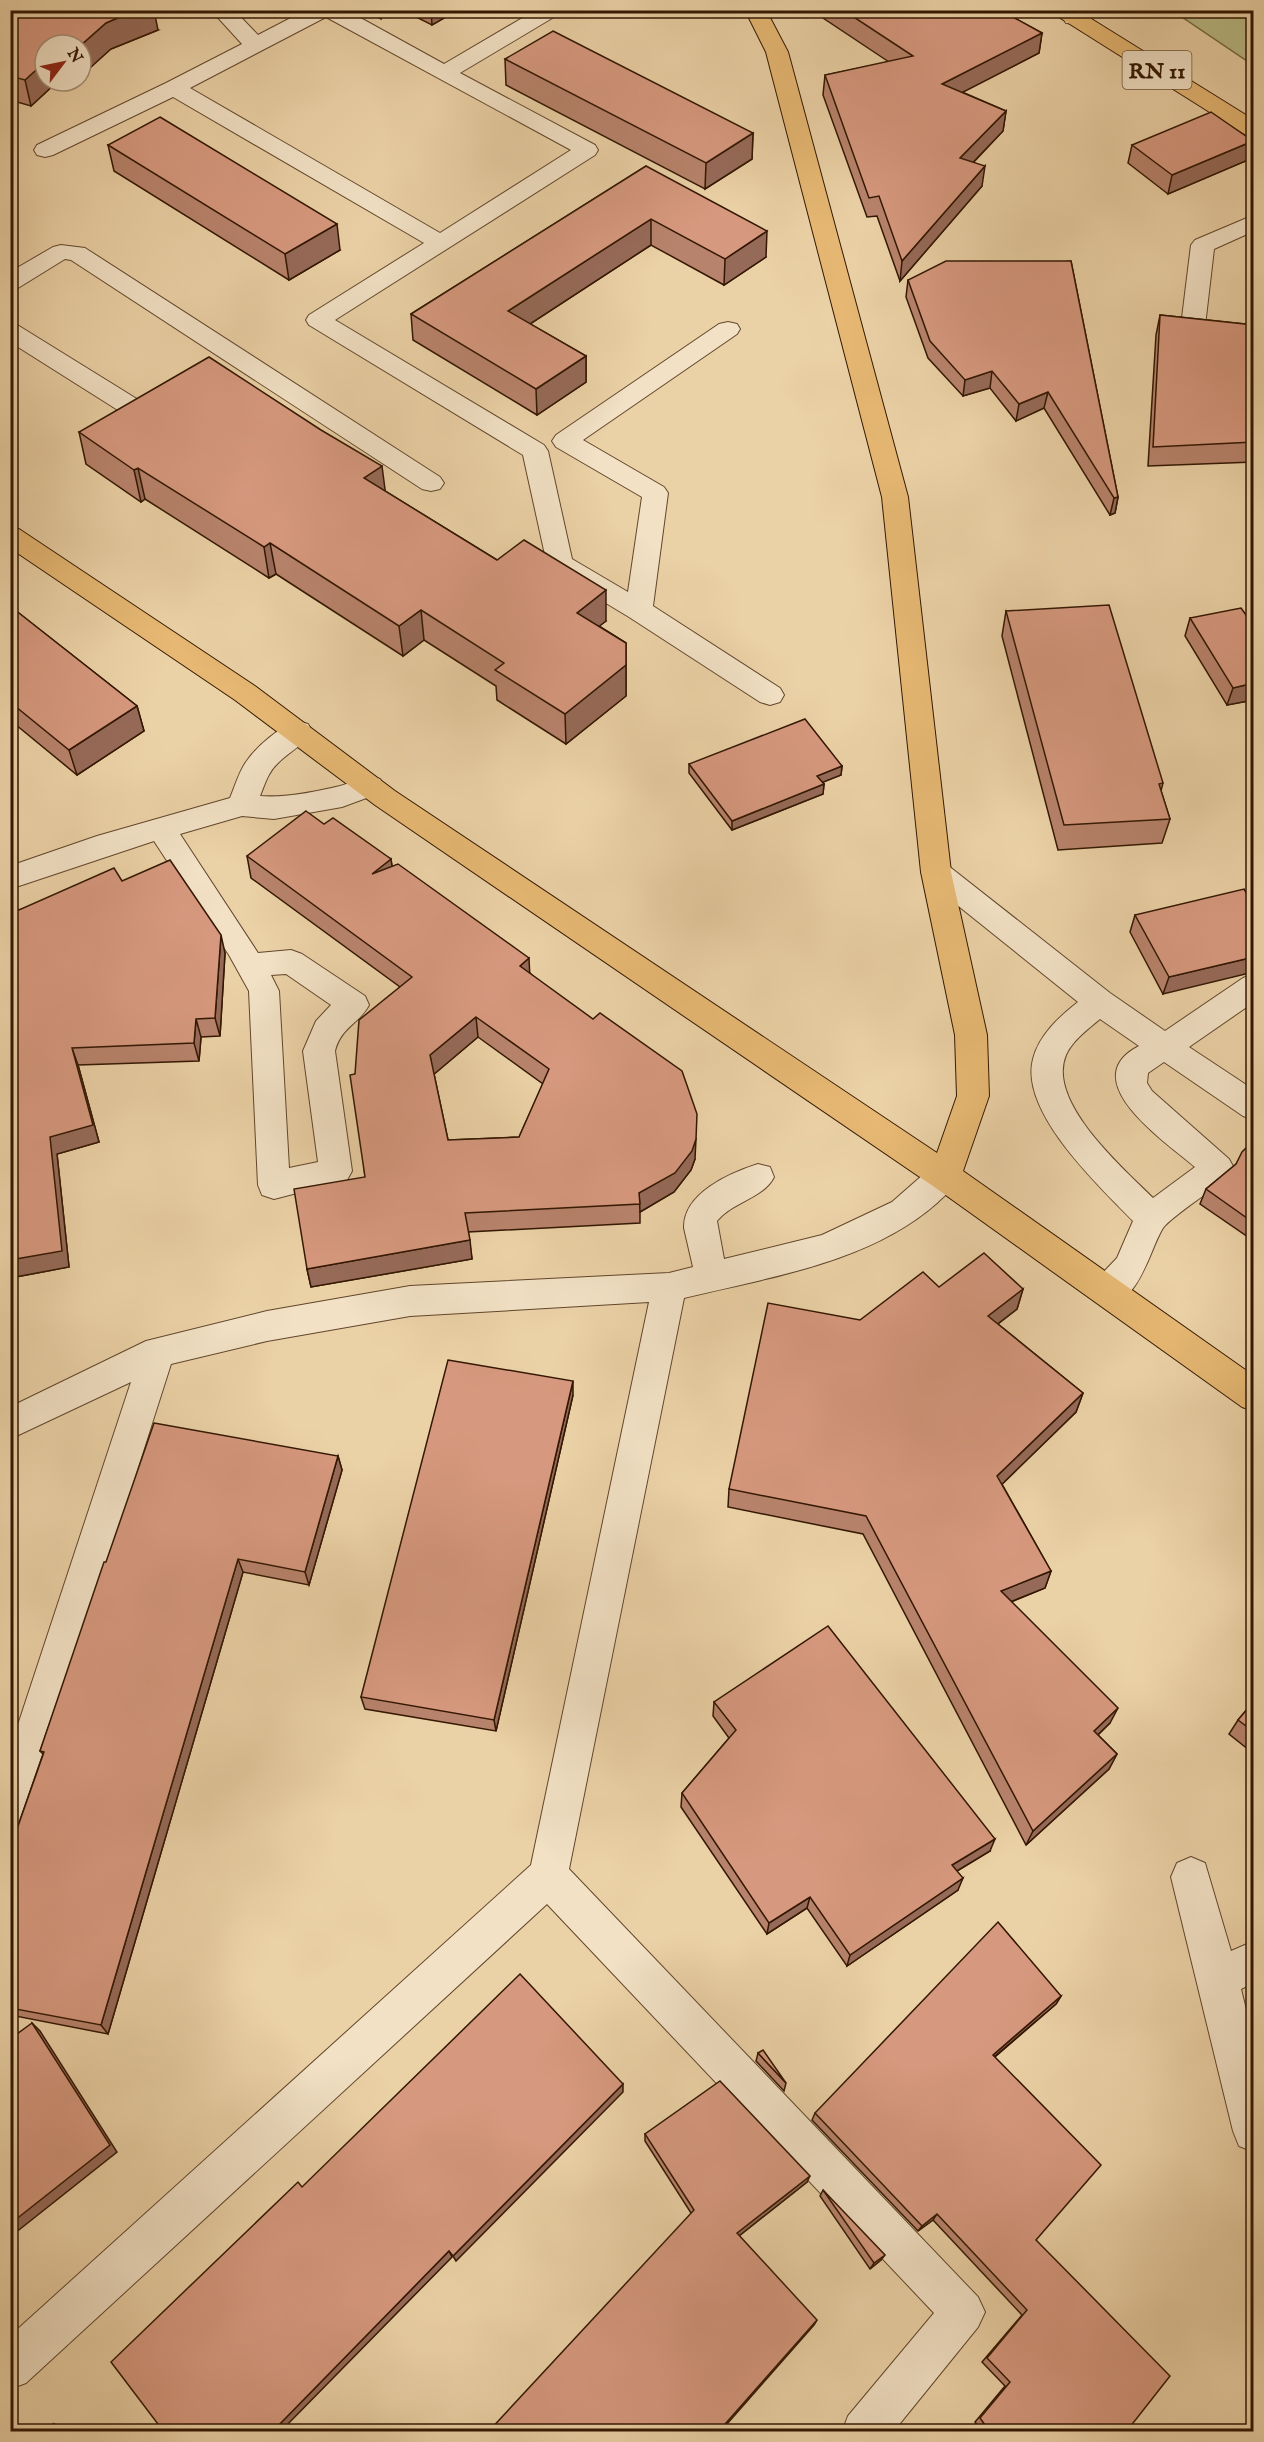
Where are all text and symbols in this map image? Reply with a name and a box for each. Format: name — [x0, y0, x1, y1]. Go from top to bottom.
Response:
north arrow — [33, 33, 93, 93]
text: N — [61, 44, 86, 67]
road number: RN 11 — [1122, 51, 1192, 89]

